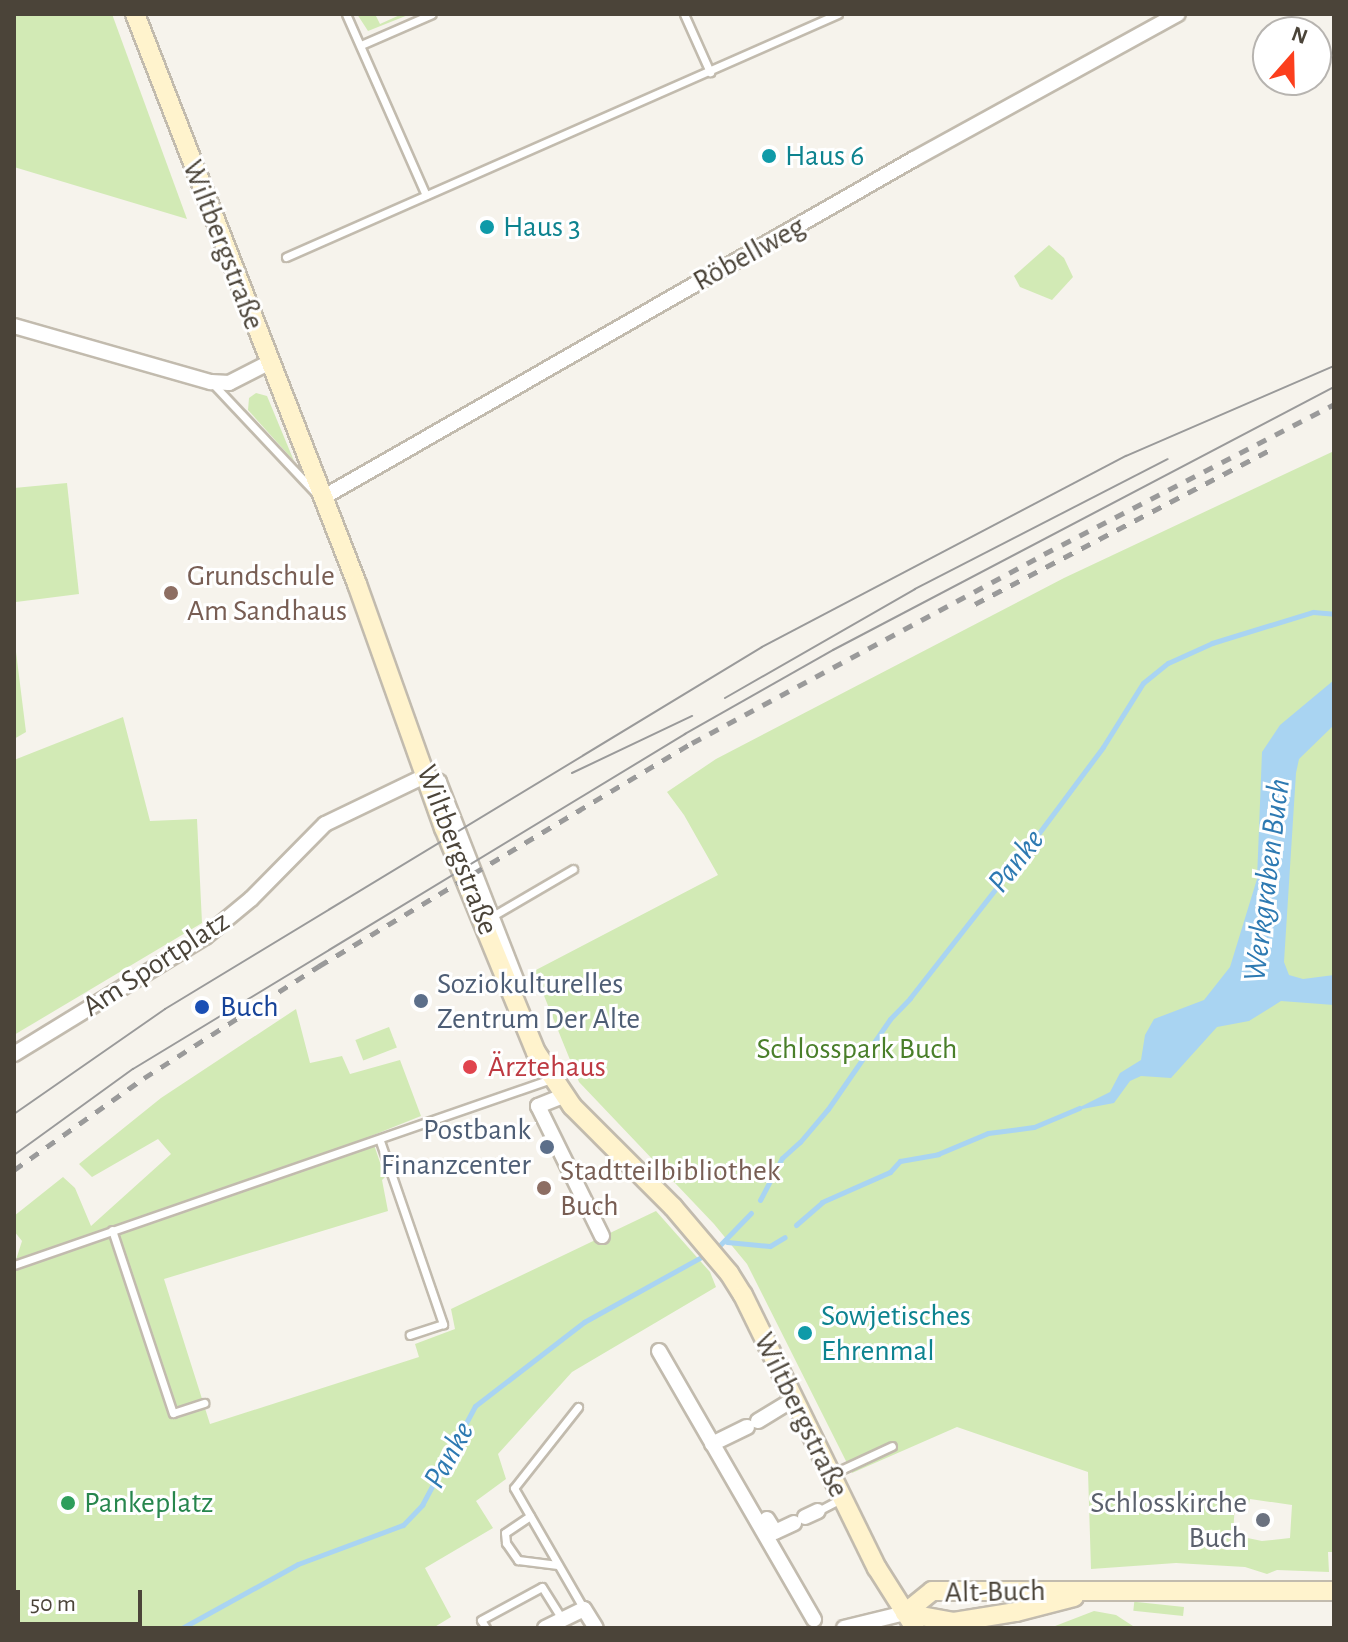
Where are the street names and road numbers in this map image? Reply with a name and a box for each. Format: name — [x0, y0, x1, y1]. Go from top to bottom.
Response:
street label: Wiltbergstraße — [174, 155, 272, 335]
street label: Röbellweg — [687, 209, 811, 299]
street label: Wiltbergstraße — [408, 760, 506, 940]
street label: Am Sportplatz — [76, 903, 236, 1025]
street label: Wiltbergstraße — [746, 1327, 856, 1503]
street label: Alt-Buch — [944, 1573, 1046, 1611]

